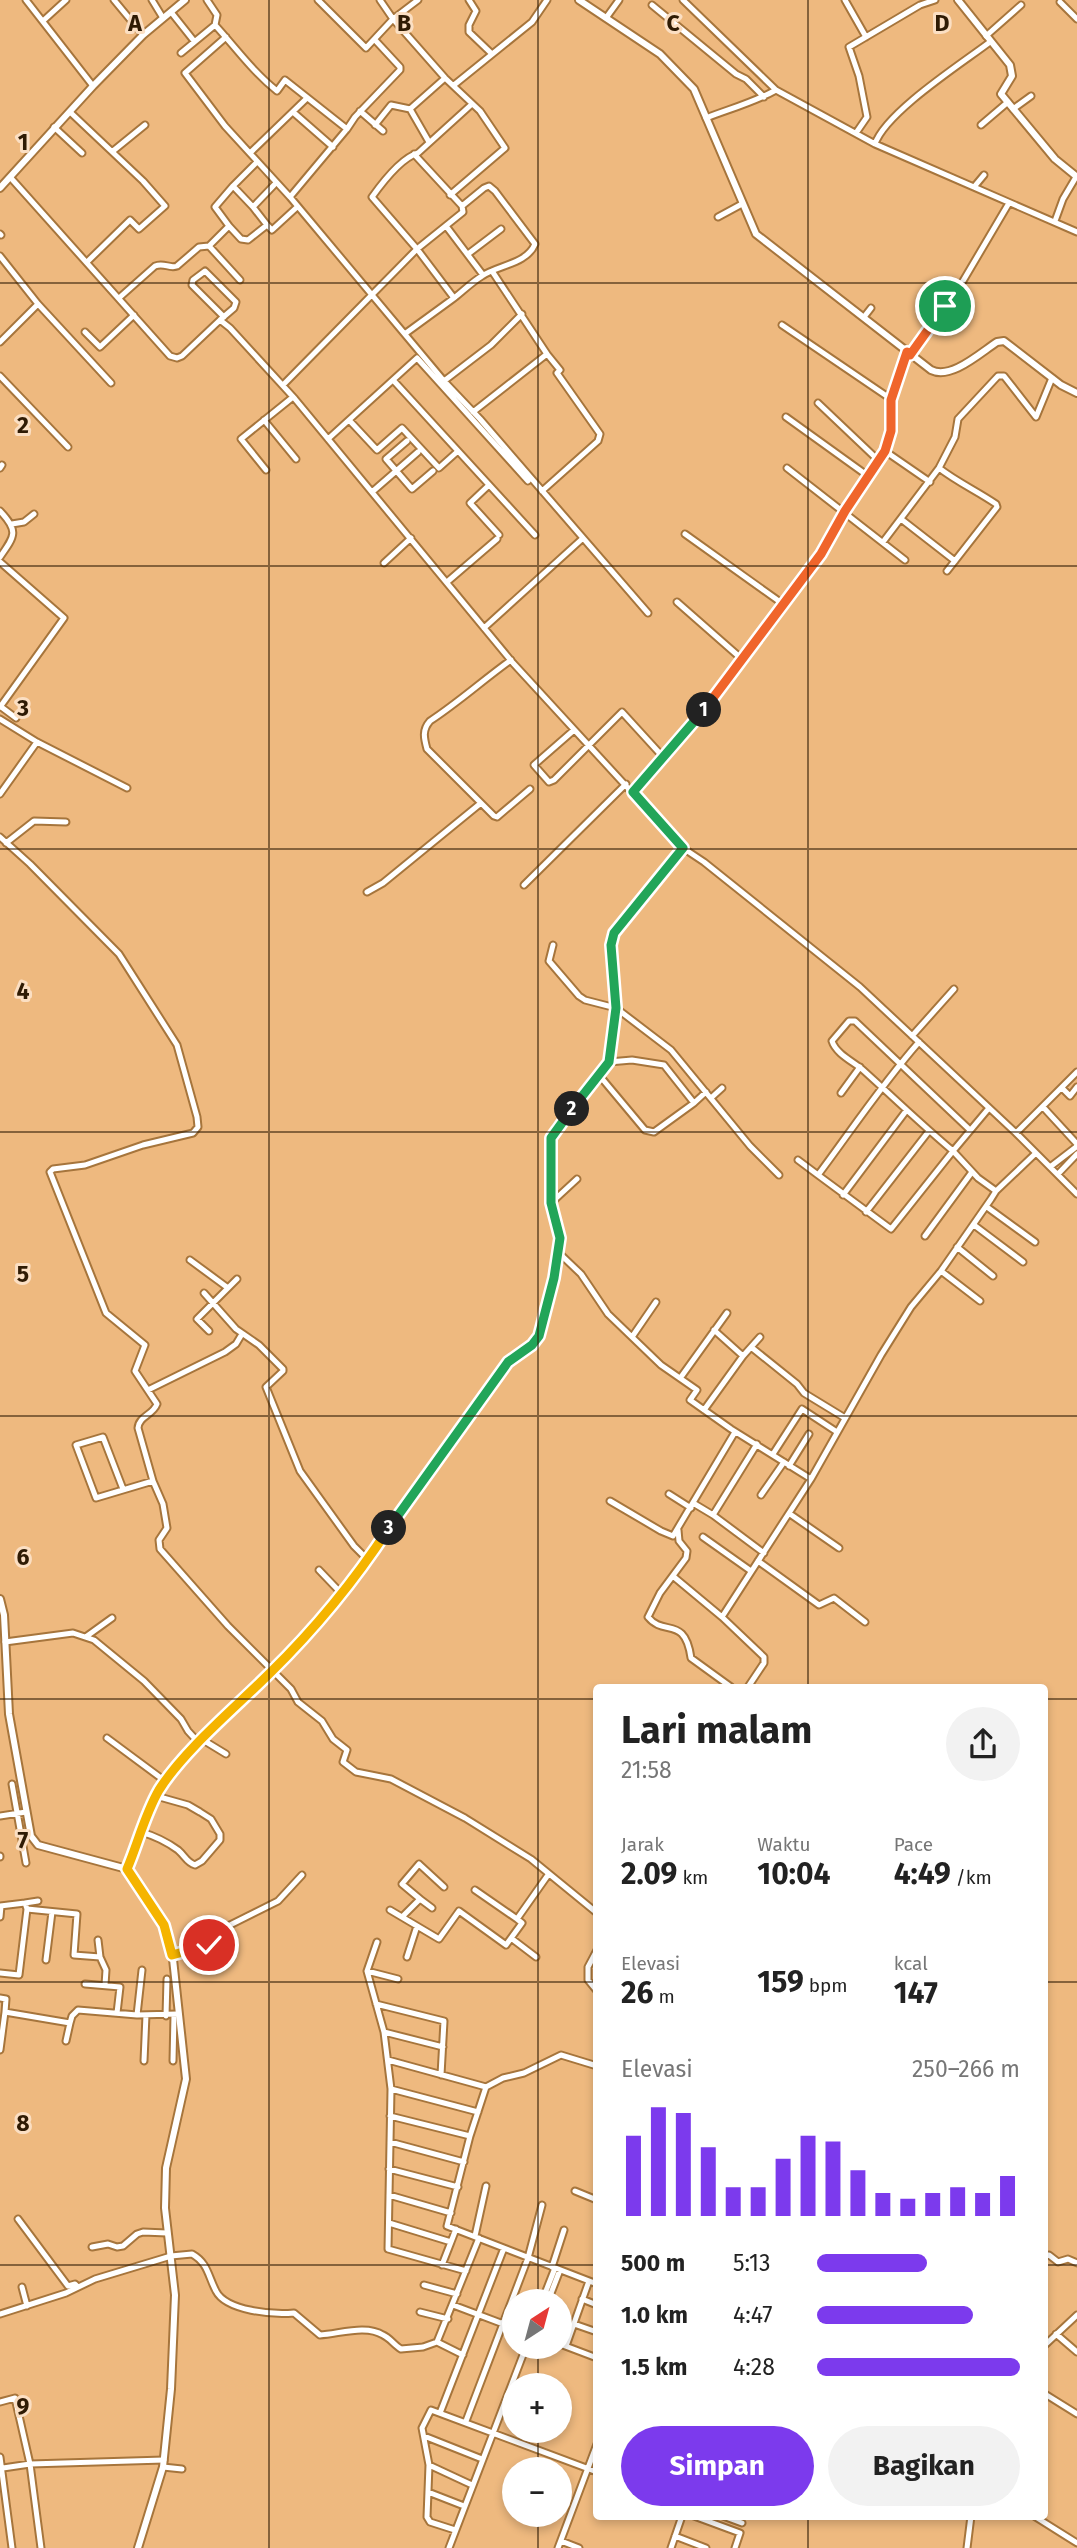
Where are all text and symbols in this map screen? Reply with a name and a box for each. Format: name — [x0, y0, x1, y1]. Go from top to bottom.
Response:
text: A — [127, 9, 142, 37]
text: B — [397, 9, 411, 37]
text: C — [666, 9, 680, 37]
text: D — [935, 9, 950, 37]
text: 1 — [18, 128, 28, 156]
pin — [915, 276, 975, 336]
icon: arrive — [926, 287, 964, 325]
text: 2 — [17, 411, 29, 439]
pin: 1 — [686, 692, 722, 728]
text: 3 — [16, 694, 29, 722]
text: 1 — [699, 698, 708, 721]
text: 4 — [17, 977, 30, 1005]
pin: 2 — [554, 1092, 590, 1126]
text: 2 — [567, 1097, 576, 1120]
text: 5 — [17, 1260, 29, 1288]
pin: 3 — [372, 1510, 406, 1546]
text: 3 — [384, 1516, 393, 1539]
text: 6 — [17, 1543, 30, 1571]
text: Lari malam — [621, 1707, 812, 1753]
button: share — [946, 1707, 1020, 1781]
text: 21:58 — [621, 1756, 672, 1784]
text: 7 — [18, 1826, 29, 1854]
text: Jarak — [621, 1833, 664, 1856]
text: Waktu — [757, 1833, 810, 1856]
text: Pace — [894, 1833, 933, 1856]
text: 2.09 — [621, 1856, 677, 1892]
text: 10:04 — [757, 1856, 831, 1892]
text: 4:49 — [894, 1856, 951, 1892]
text: km — [677, 1866, 708, 1889]
text: /km — [951, 1866, 992, 1889]
pin — [179, 1915, 239, 1975]
icon: check — [190, 1926, 228, 1964]
text: Elevasi — [621, 1952, 680, 1975]
text: kcal — [894, 1952, 928, 1975]
text: 159 — [757, 1964, 804, 2000]
text: bpm — [804, 1974, 848, 1997]
text: 26 — [621, 1975, 653, 2011]
text: 147 — [894, 1975, 938, 2011]
text: m — [653, 1985, 675, 2008]
text: Elevasi — [621, 2055, 693, 2083]
text: 250–266 m — [912, 2055, 1020, 2083]
text: 8 — [16, 2109, 30, 2137]
text: 500 m — [621, 2249, 685, 2277]
text: 5:13 — [733, 2249, 771, 2277]
north arrow — [502, 2289, 572, 2359]
map controls — [502, 2289, 572, 2527]
text: 1.0 km — [621, 2301, 688, 2329]
text: 4:47 — [733, 2301, 773, 2329]
text: 1.5 km — [621, 2353, 687, 2381]
text: 4:28 — [733, 2353, 775, 2381]
button: + — [502, 2373, 572, 2443]
text: 9 — [17, 2392, 30, 2420]
button: Simpan — [621, 2426, 814, 2506]
button: Bagikan — [828, 2426, 1020, 2506]
button: − — [502, 2457, 572, 2527]

